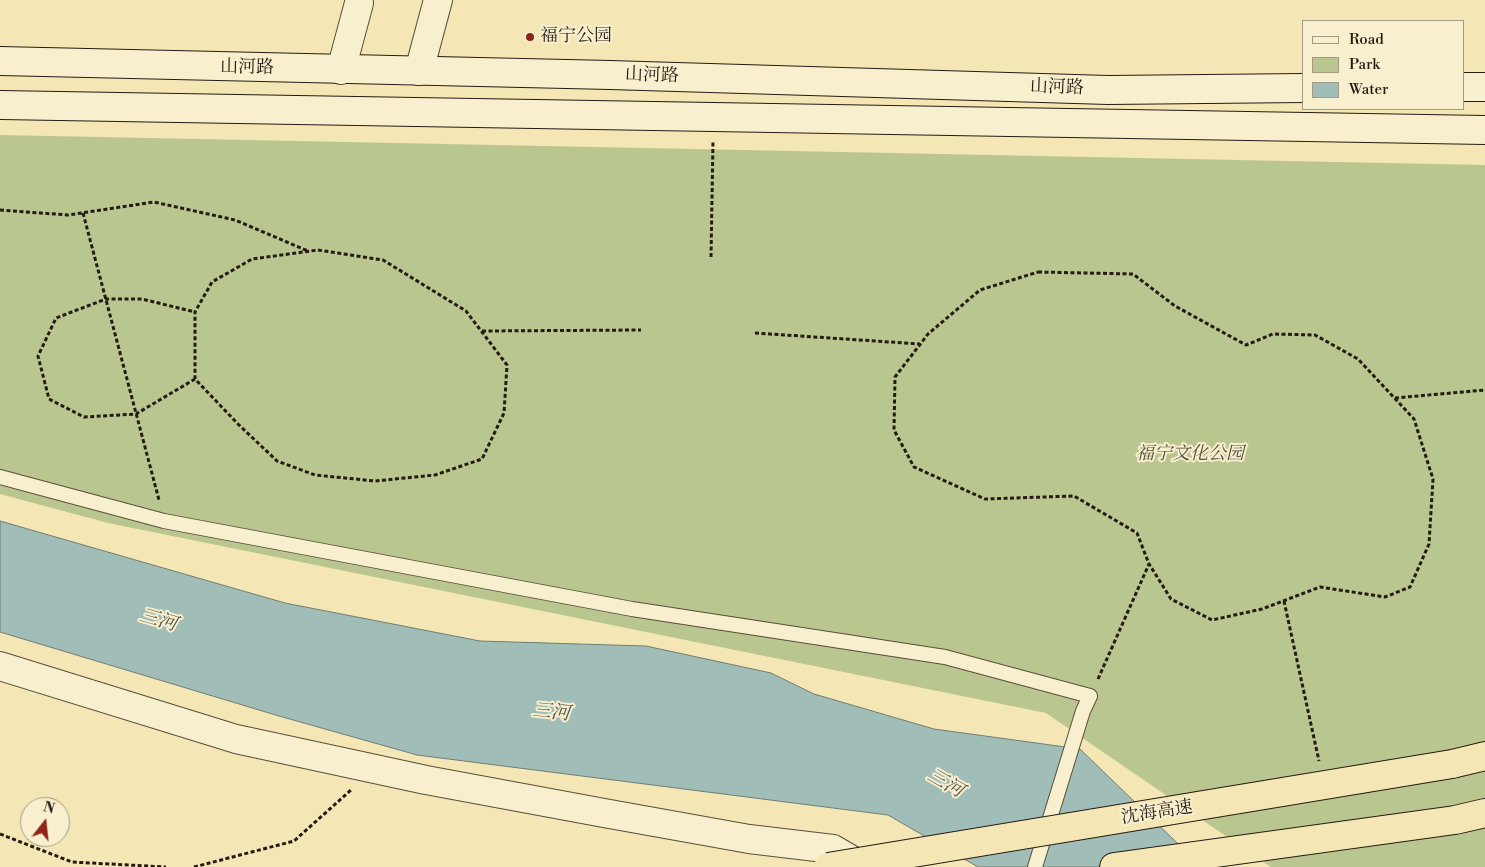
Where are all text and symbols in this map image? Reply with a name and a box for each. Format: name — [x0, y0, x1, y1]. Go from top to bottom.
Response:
legend — [1302, 20, 1465, 110]
place label: 福宁公园 — [540, 26, 612, 48]
text: Road — [1349, 30, 1384, 49]
marker: 福宁公园 — [524, 31, 536, 43]
text: Park — [1349, 55, 1380, 74]
street label: 山河路 — [220, 57, 274, 79]
street label: 山河路 — [625, 64, 679, 88]
street label: 山河路 — [1030, 76, 1084, 100]
text: Water — [1349, 80, 1388, 99]
park label: 福宁文化公园 — [1136, 444, 1244, 466]
water label: 三河 — [137, 605, 179, 637]
water label: 三河 — [531, 700, 571, 726]
water label: 三河 — [923, 765, 967, 803]
north arrow — [20, 797, 70, 847]
street label: 沈海高速 — [1120, 797, 1194, 829]
text: N — [41, 798, 57, 819]

